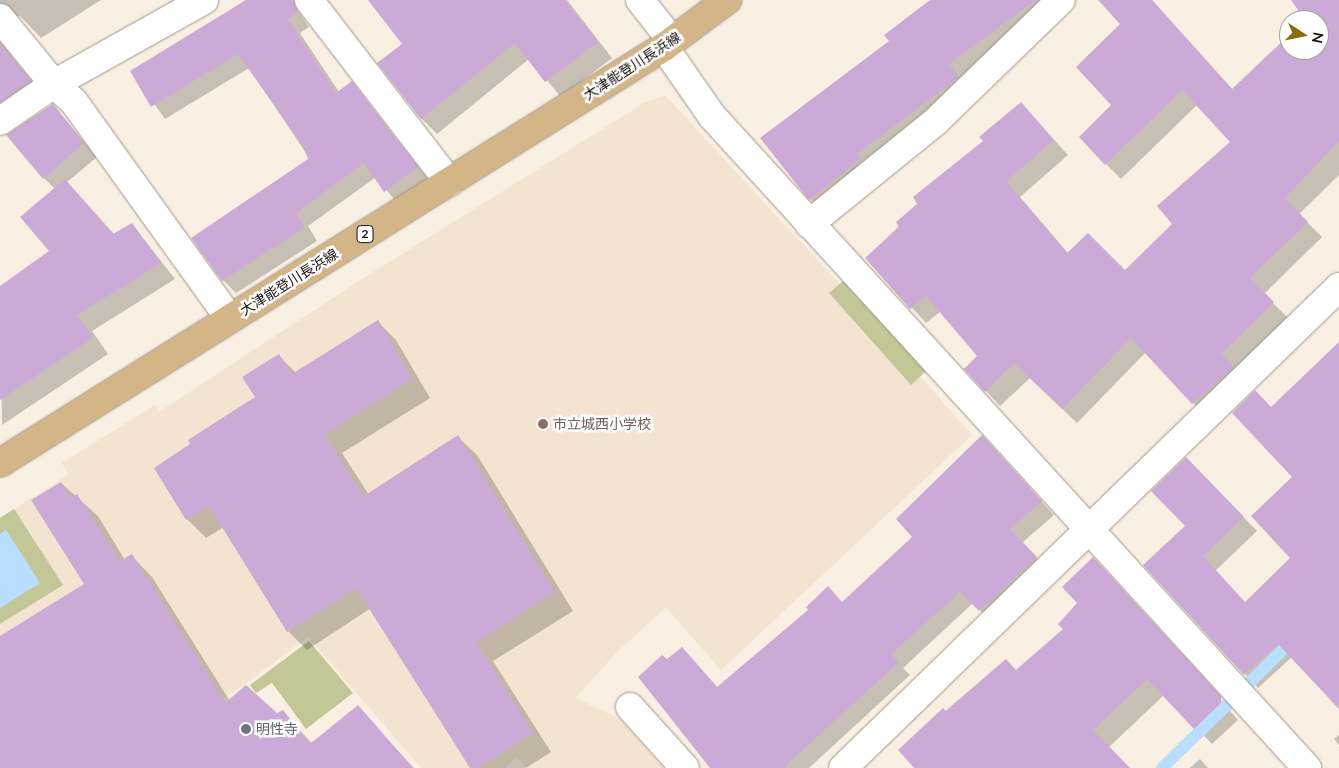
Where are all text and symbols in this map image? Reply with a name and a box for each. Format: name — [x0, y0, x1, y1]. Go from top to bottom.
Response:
north arrow — [1279, 10, 1329, 60]
street label: 大津能登川長浜線 — [580, 28, 684, 104]
text: N — [1309, 31, 1328, 45]
road number: 2 — [356, 224, 374, 243]
street label: 大津能登川長浜線 — [237, 245, 341, 319]
place label: 市立城西小学校 — [553, 416, 651, 432]
marker: 市立城西小学校 — [537, 418, 549, 430]
place label: 明性寺 — [256, 721, 298, 737]
marker: 明性寺 — [240, 723, 252, 735]

